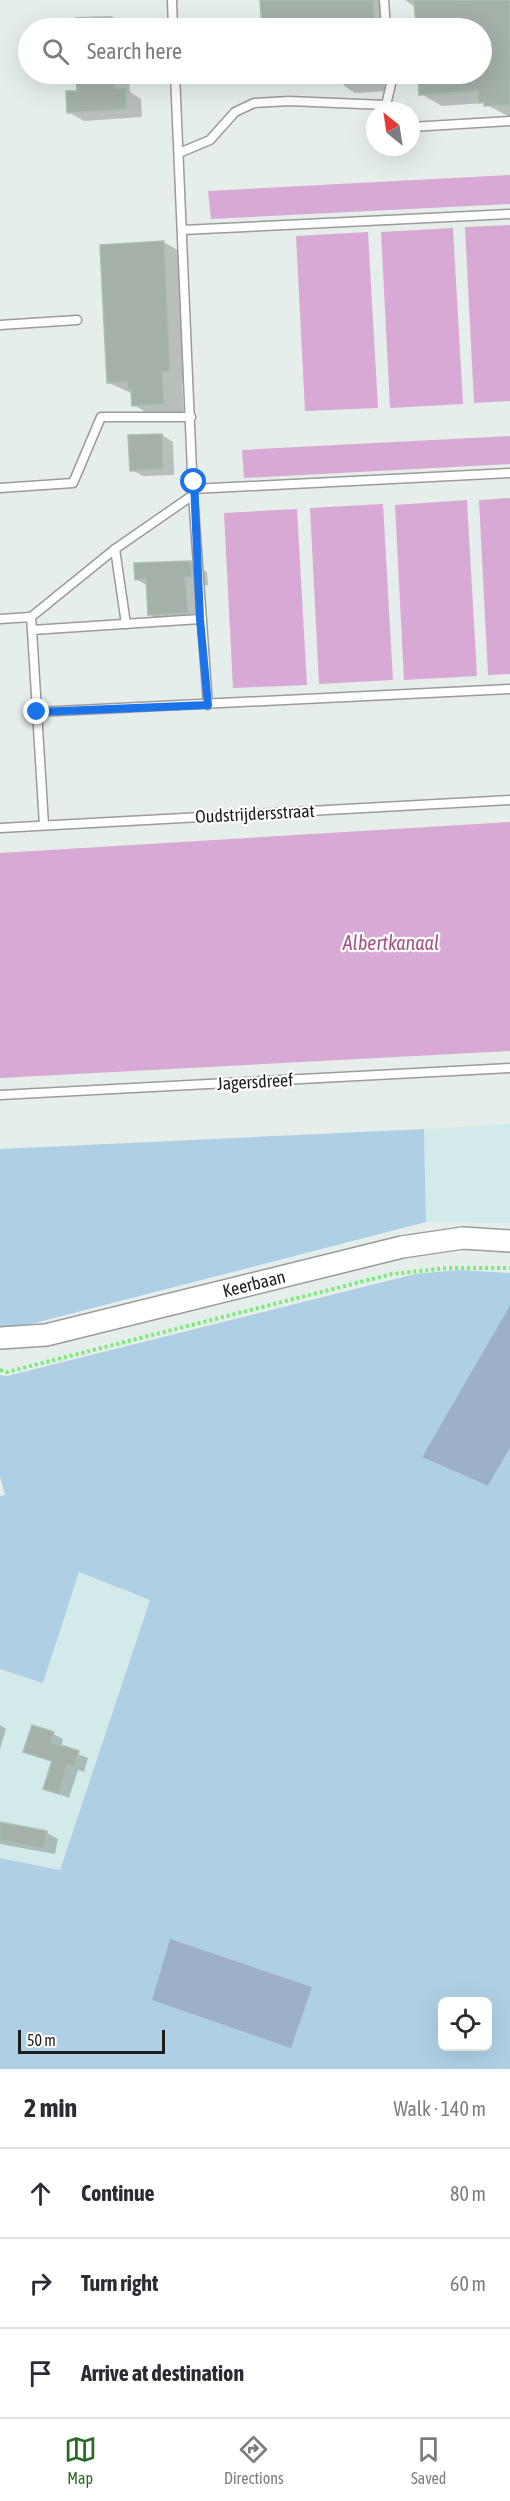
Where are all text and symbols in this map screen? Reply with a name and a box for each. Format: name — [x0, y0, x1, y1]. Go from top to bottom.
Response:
search box — [18, 18, 492, 84]
icon: search — [39, 35, 72, 68]
text: Search here — [87, 38, 182, 64]
north arrow — [366, 102, 420, 156]
route start — [180, 468, 206, 494]
route end — [23, 698, 49, 724]
street label: Oudstrijdersstraat — [195, 800, 315, 827]
water label: Albertkanaal — [342, 931, 439, 954]
street label: Jagersdreef — [216, 1069, 294, 1094]
street label: Keerbaan — [220, 1266, 287, 1301]
map controls — [438, 1997, 492, 2051]
button: locate — [438, 1997, 492, 2051]
scale bar — [18, 2027, 165, 2054]
text: 50 m — [27, 2031, 56, 2049]
text: 2 min — [24, 2093, 77, 2123]
text: Walk · 140 m — [394, 2097, 486, 2120]
icon: ahead — [24, 2177, 57, 2210]
text: Continue — [81, 2180, 155, 2206]
text: 80 m — [450, 2182, 486, 2205]
icon: right — [24, 2267, 57, 2300]
text: Turn right — [81, 2270, 158, 2296]
text: 60 m — [450, 2272, 486, 2295]
icon: arrive — [24, 2357, 57, 2390]
text: Arrive at destination — [81, 2360, 244, 2386]
tab: Map — [64, 2433, 97, 2487]
tab: Directions — [224, 2433, 284, 2487]
tab: Saved — [411, 2433, 446, 2487]

